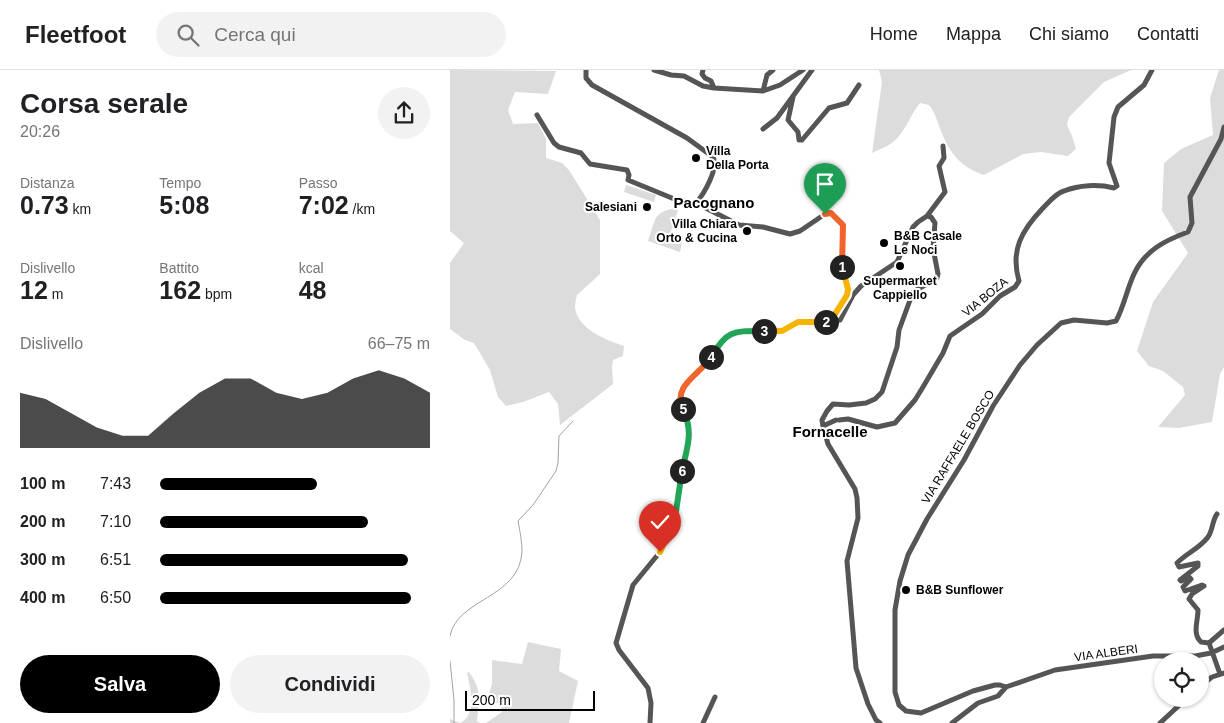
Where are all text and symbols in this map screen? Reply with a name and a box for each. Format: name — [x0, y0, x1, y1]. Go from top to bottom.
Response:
search box — [156, 12, 506, 57]
text: Fleetfoot — [25, 21, 126, 48]
icon: search — [174, 21, 202, 49]
text: Cerca qui — [214, 24, 296, 45]
text: Home — [870, 24, 918, 44]
text: Mappa — [946, 24, 1001, 44]
text: Chi siamo — [1029, 24, 1109, 44]
text: Contatti — [1137, 24, 1199, 44]
button: share — [378, 87, 430, 139]
text: Corsa serale — [20, 88, 188, 119]
text: 20:26 — [20, 123, 60, 140]
place label: Villa Della Porta — [706, 144, 769, 172]
marker: Villa Della Porta — [690, 152, 702, 164]
pin — [804, 163, 846, 214]
icon: arrive — [811, 170, 839, 198]
text: Distanza — [20, 175, 74, 191]
text: Tempo — [159, 175, 201, 191]
text: Passo — [299, 175, 338, 191]
text: 0.73 — [20, 191, 69, 219]
text: 5:08 — [159, 191, 209, 219]
text: 7:02 — [299, 191, 349, 219]
district label: Pacognano — [674, 194, 754, 211]
place label: Salesiani — [585, 200, 637, 214]
text: km — [69, 201, 91, 217]
text: /km — [349, 201, 375, 217]
marker: Salesiani — [641, 201, 653, 213]
place label: Villa Chiara Orto & Cucina — [656, 217, 737, 245]
marker: Villa Chiara Orto & Cucina — [741, 225, 753, 237]
place label: B&B Casale Le Noci — [894, 229, 962, 257]
marker: B&B Casale Le Noci — [878, 237, 890, 249]
pin: 1 — [830, 254, 854, 280]
text: 1 — [839, 259, 846, 275]
text: Dislivello — [20, 260, 75, 276]
text: Battito — [159, 260, 199, 276]
text: kcal — [299, 260, 324, 276]
marker: Supermarket Cappiello — [894, 260, 906, 272]
place label: Supermarket Cappiello — [863, 274, 937, 302]
street label: VIA BOZA — [959, 274, 1011, 320]
text: 12 — [20, 276, 48, 304]
text: 162 — [159, 276, 201, 304]
text: 48 — [299, 276, 326, 304]
text: m — [48, 286, 63, 302]
text: bpm — [201, 286, 232, 302]
pin: 2 — [814, 310, 838, 334]
text: 2 — [823, 314, 830, 330]
pin: 3 — [752, 318, 776, 344]
text: 3 — [761, 323, 768, 339]
text: Dislivello — [20, 335, 83, 352]
text: 66–75 m — [368, 335, 430, 352]
pin: 4 — [698, 344, 724, 370]
text: 4 — [708, 349, 715, 365]
street label: VIA RAFFAELE BOSCO — [919, 388, 997, 506]
pin: 5 — [670, 396, 696, 422]
text: 5 — [680, 401, 687, 417]
district label: Fornacelle — [792, 423, 868, 440]
pin: 6 — [670, 458, 694, 484]
text: 6 — [679, 463, 686, 479]
text: 100 m — [20, 475, 65, 492]
text: 7:43 — [100, 475, 131, 492]
pin — [639, 501, 681, 552]
icon: check — [646, 508, 674, 536]
text: 200 m — [20, 513, 65, 530]
text: 7:10 — [100, 513, 131, 530]
text: 300 m — [20, 551, 65, 568]
text: 6:51 — [100, 551, 131, 568]
place label: B&B Sunflower — [916, 583, 1004, 597]
marker: B&B Sunflower — [900, 584, 912, 596]
text: 400 m — [20, 589, 65, 606]
text: 6:50 — [100, 589, 131, 606]
street label: VIA ALBERI — [1073, 642, 1139, 664]
map controls — [1154, 652, 1209, 707]
button: locate — [1154, 652, 1209, 707]
button: Salva — [20, 655, 220, 713]
button: Condividi — [230, 655, 430, 713]
scale bar — [465, 688, 595, 711]
text: 200 m — [472, 692, 511, 708]

